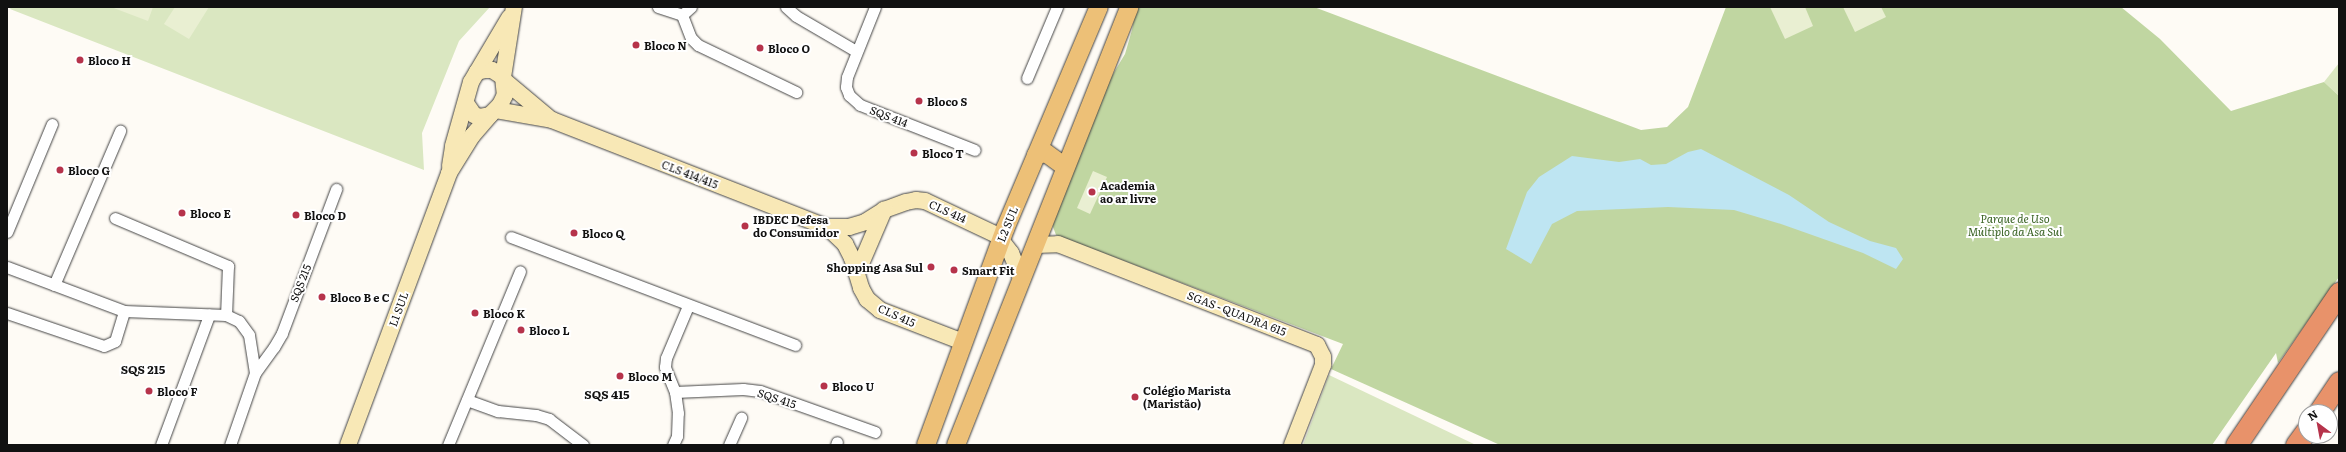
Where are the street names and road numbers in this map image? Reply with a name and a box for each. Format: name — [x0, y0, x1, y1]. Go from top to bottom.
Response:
street label: SQS 414 — [868, 103, 910, 129]
street label: CLS 414/415 — [660, 157, 720, 191]
street label: CLS 414 — [927, 197, 969, 225]
street label: L2 SUL — [994, 204, 1020, 244]
street label: SQS 215 — [287, 262, 313, 304]
street label: SGAS - QUADRA 615 — [1186, 288, 1288, 338]
street label: L1 SUL — [386, 290, 410, 328]
street label: CLS 415 — [876, 301, 918, 329]
street label: SQS 415 — [756, 386, 798, 410]

